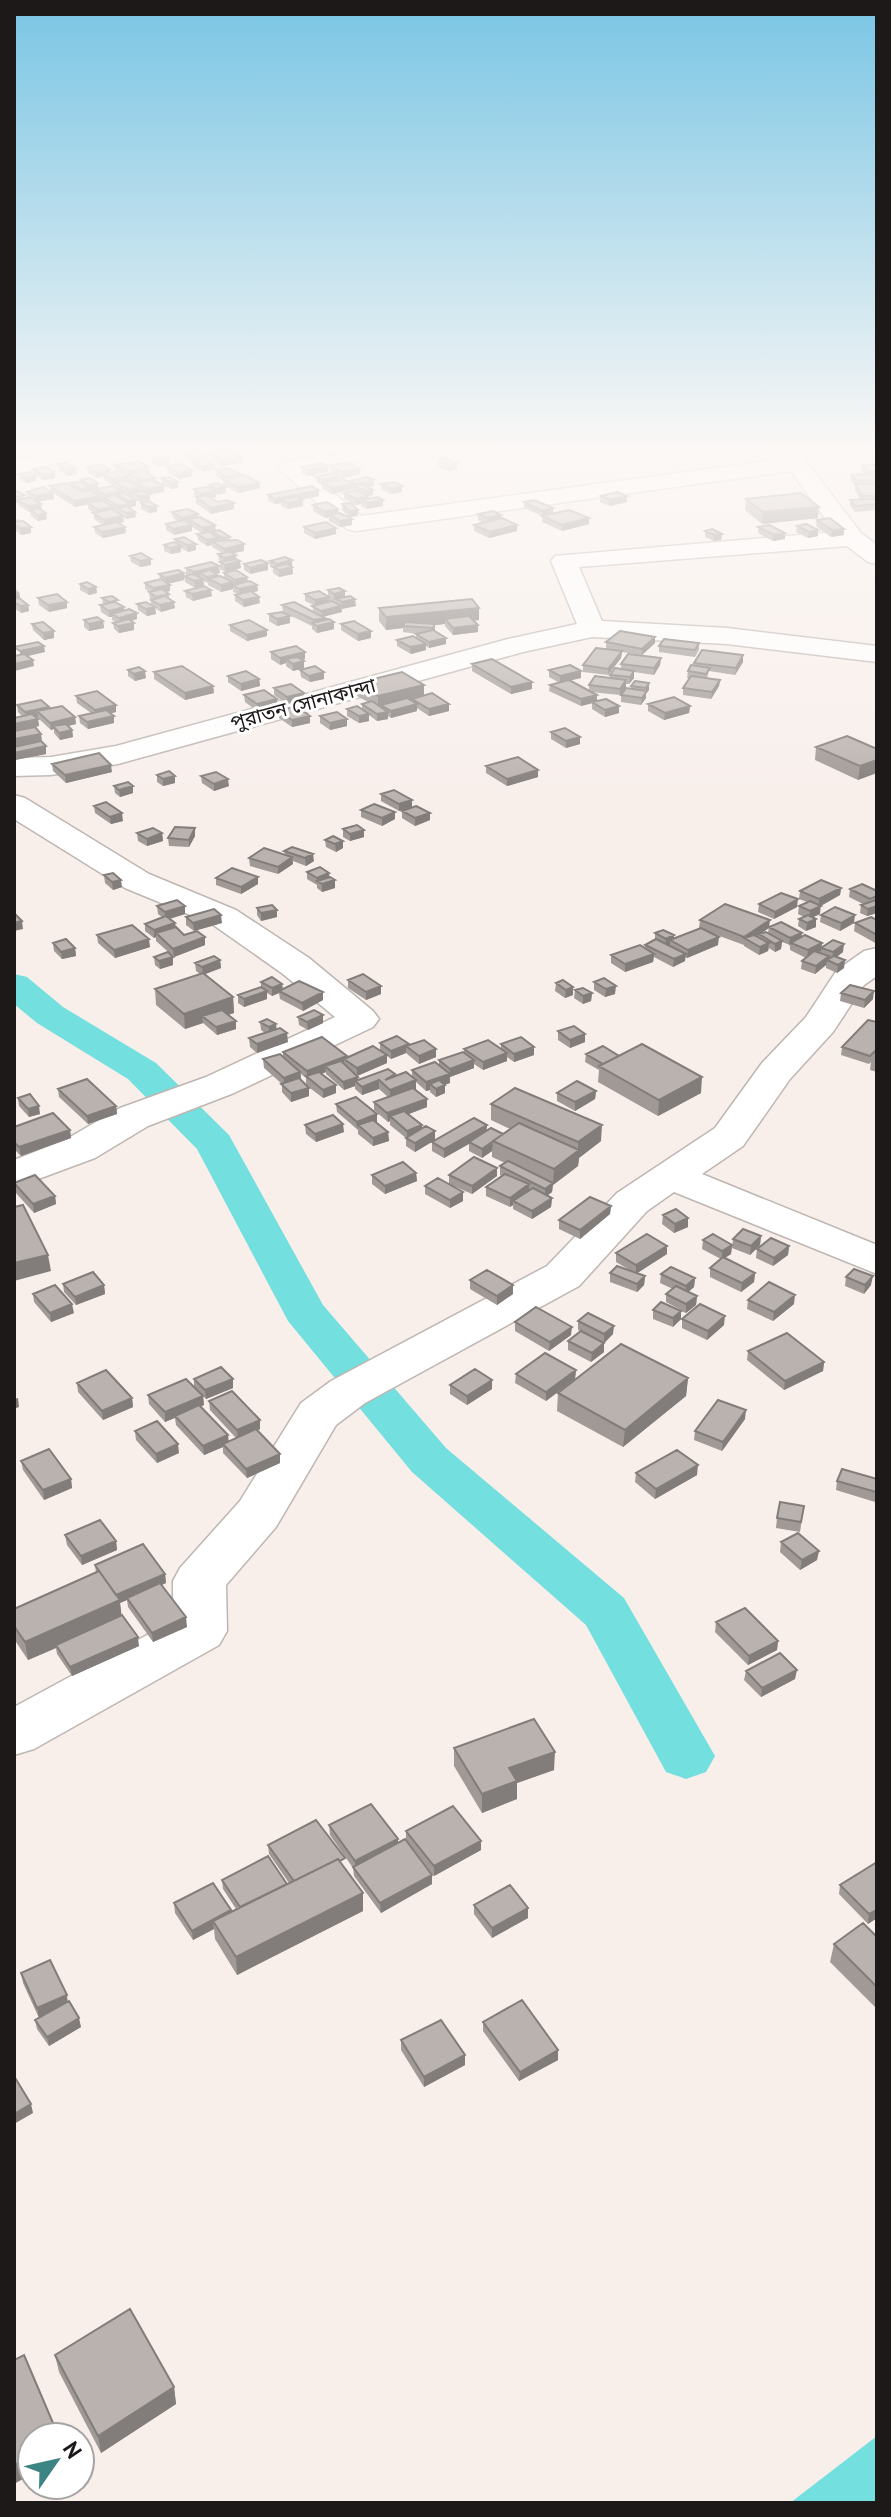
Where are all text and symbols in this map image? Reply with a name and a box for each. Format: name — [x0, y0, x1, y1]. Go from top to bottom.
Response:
street label: পুরাতন সোনাকান্দা — [228, 672, 379, 736]
north arrow — [16, 2421, 96, 2501]
text: N — [57, 2436, 88, 2464]

